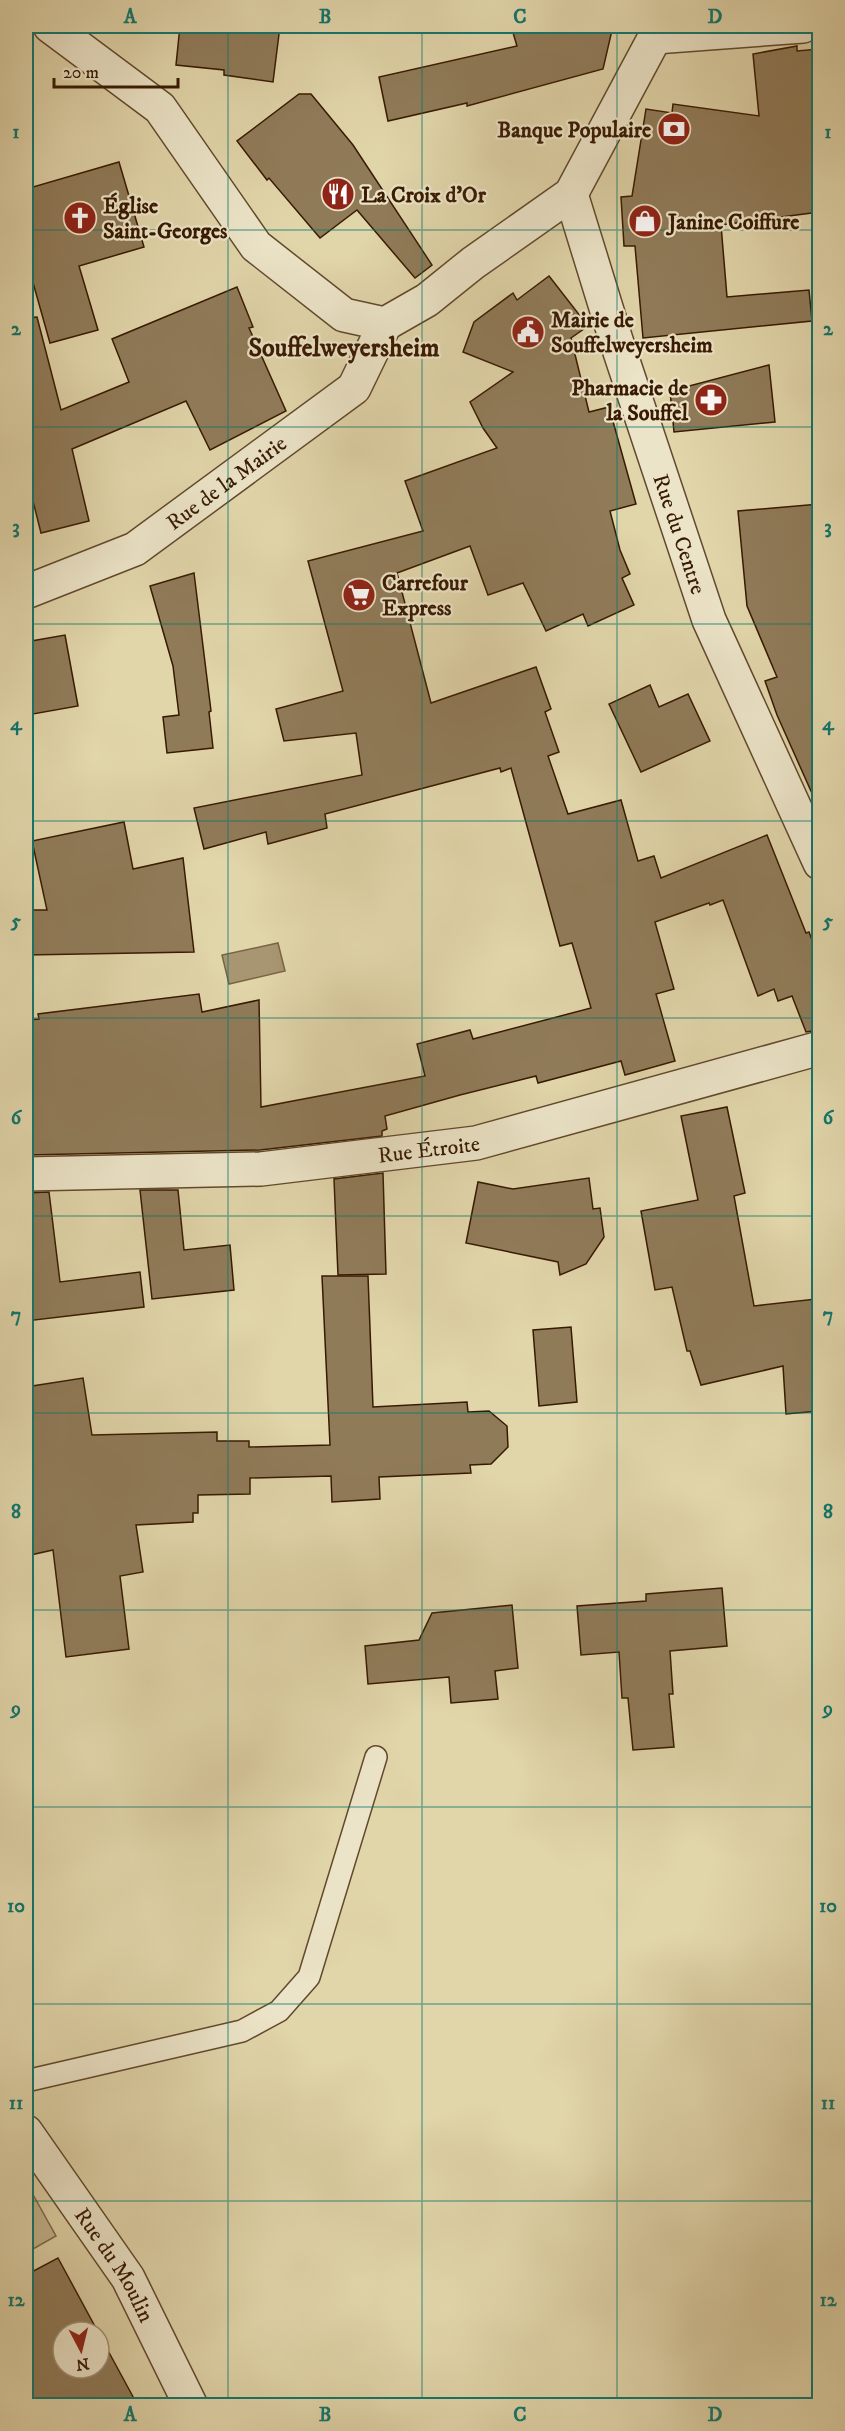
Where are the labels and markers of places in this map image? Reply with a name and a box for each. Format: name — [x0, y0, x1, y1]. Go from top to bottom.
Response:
bank icon: Banque Populaire — [656, 111, 692, 147]
place label: Banque Populaire — [497, 117, 651, 144]
restaurant icon: La Croix d'Or — [320, 176, 356, 212]
place label: La Croix d'Or — [361, 182, 487, 209]
place label: Église Saint-Georges — [103, 192, 228, 245]
church icon: Église Saint-Georges — [62, 200, 98, 236]
shop icon: Janine Coiffure — [627, 203, 663, 239]
place label: Janine Coiffure — [665, 209, 799, 236]
place label: Mairie de Souffelweyersheim — [551, 307, 713, 359]
public building icon: Mairie de Souffelweyersheim — [510, 314, 546, 350]
place label: Pharmacie de la Souffel — [571, 375, 688, 427]
pharmacy icon: Pharmacie de la Souffel — [693, 382, 729, 418]
place label: Carrefour Express — [382, 570, 469, 622]
supermarket icon: Carrefour Express — [341, 577, 377, 613]

